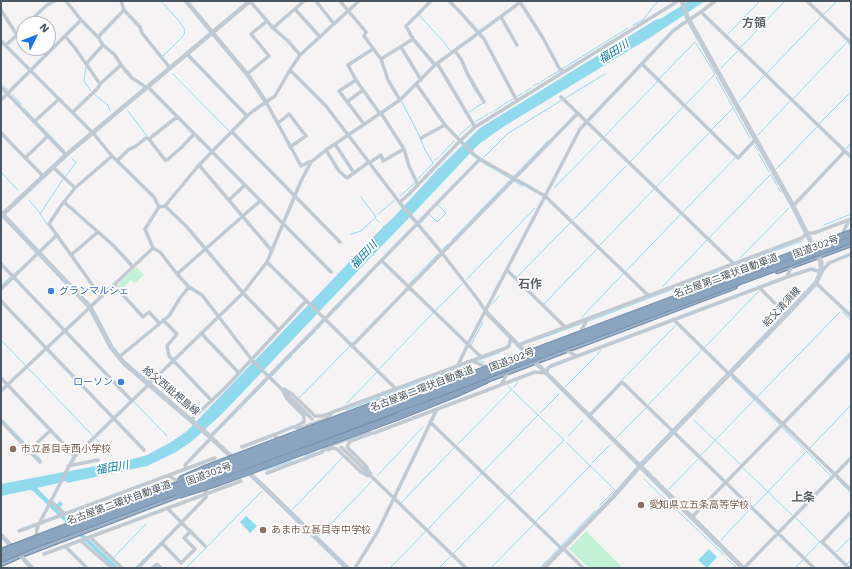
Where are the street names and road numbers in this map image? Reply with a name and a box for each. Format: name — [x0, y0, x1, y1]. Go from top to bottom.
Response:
street label: 国道302号 — [791, 233, 841, 261]
street label: 名古屋第二環状自動車道 — [672, 252, 780, 300]
street label: 給父清須線 — [761, 285, 803, 329]
street label: 国道302号 — [487, 346, 537, 374]
street label: 給父西枇杷島線 — [140, 364, 202, 418]
street label: 名古屋第二環状自動車道 — [369, 364, 475, 414]
street label: 国道302号 — [184, 460, 234, 488]
street label: 名古屋第二環状自動車道 — [65, 479, 173, 527]

